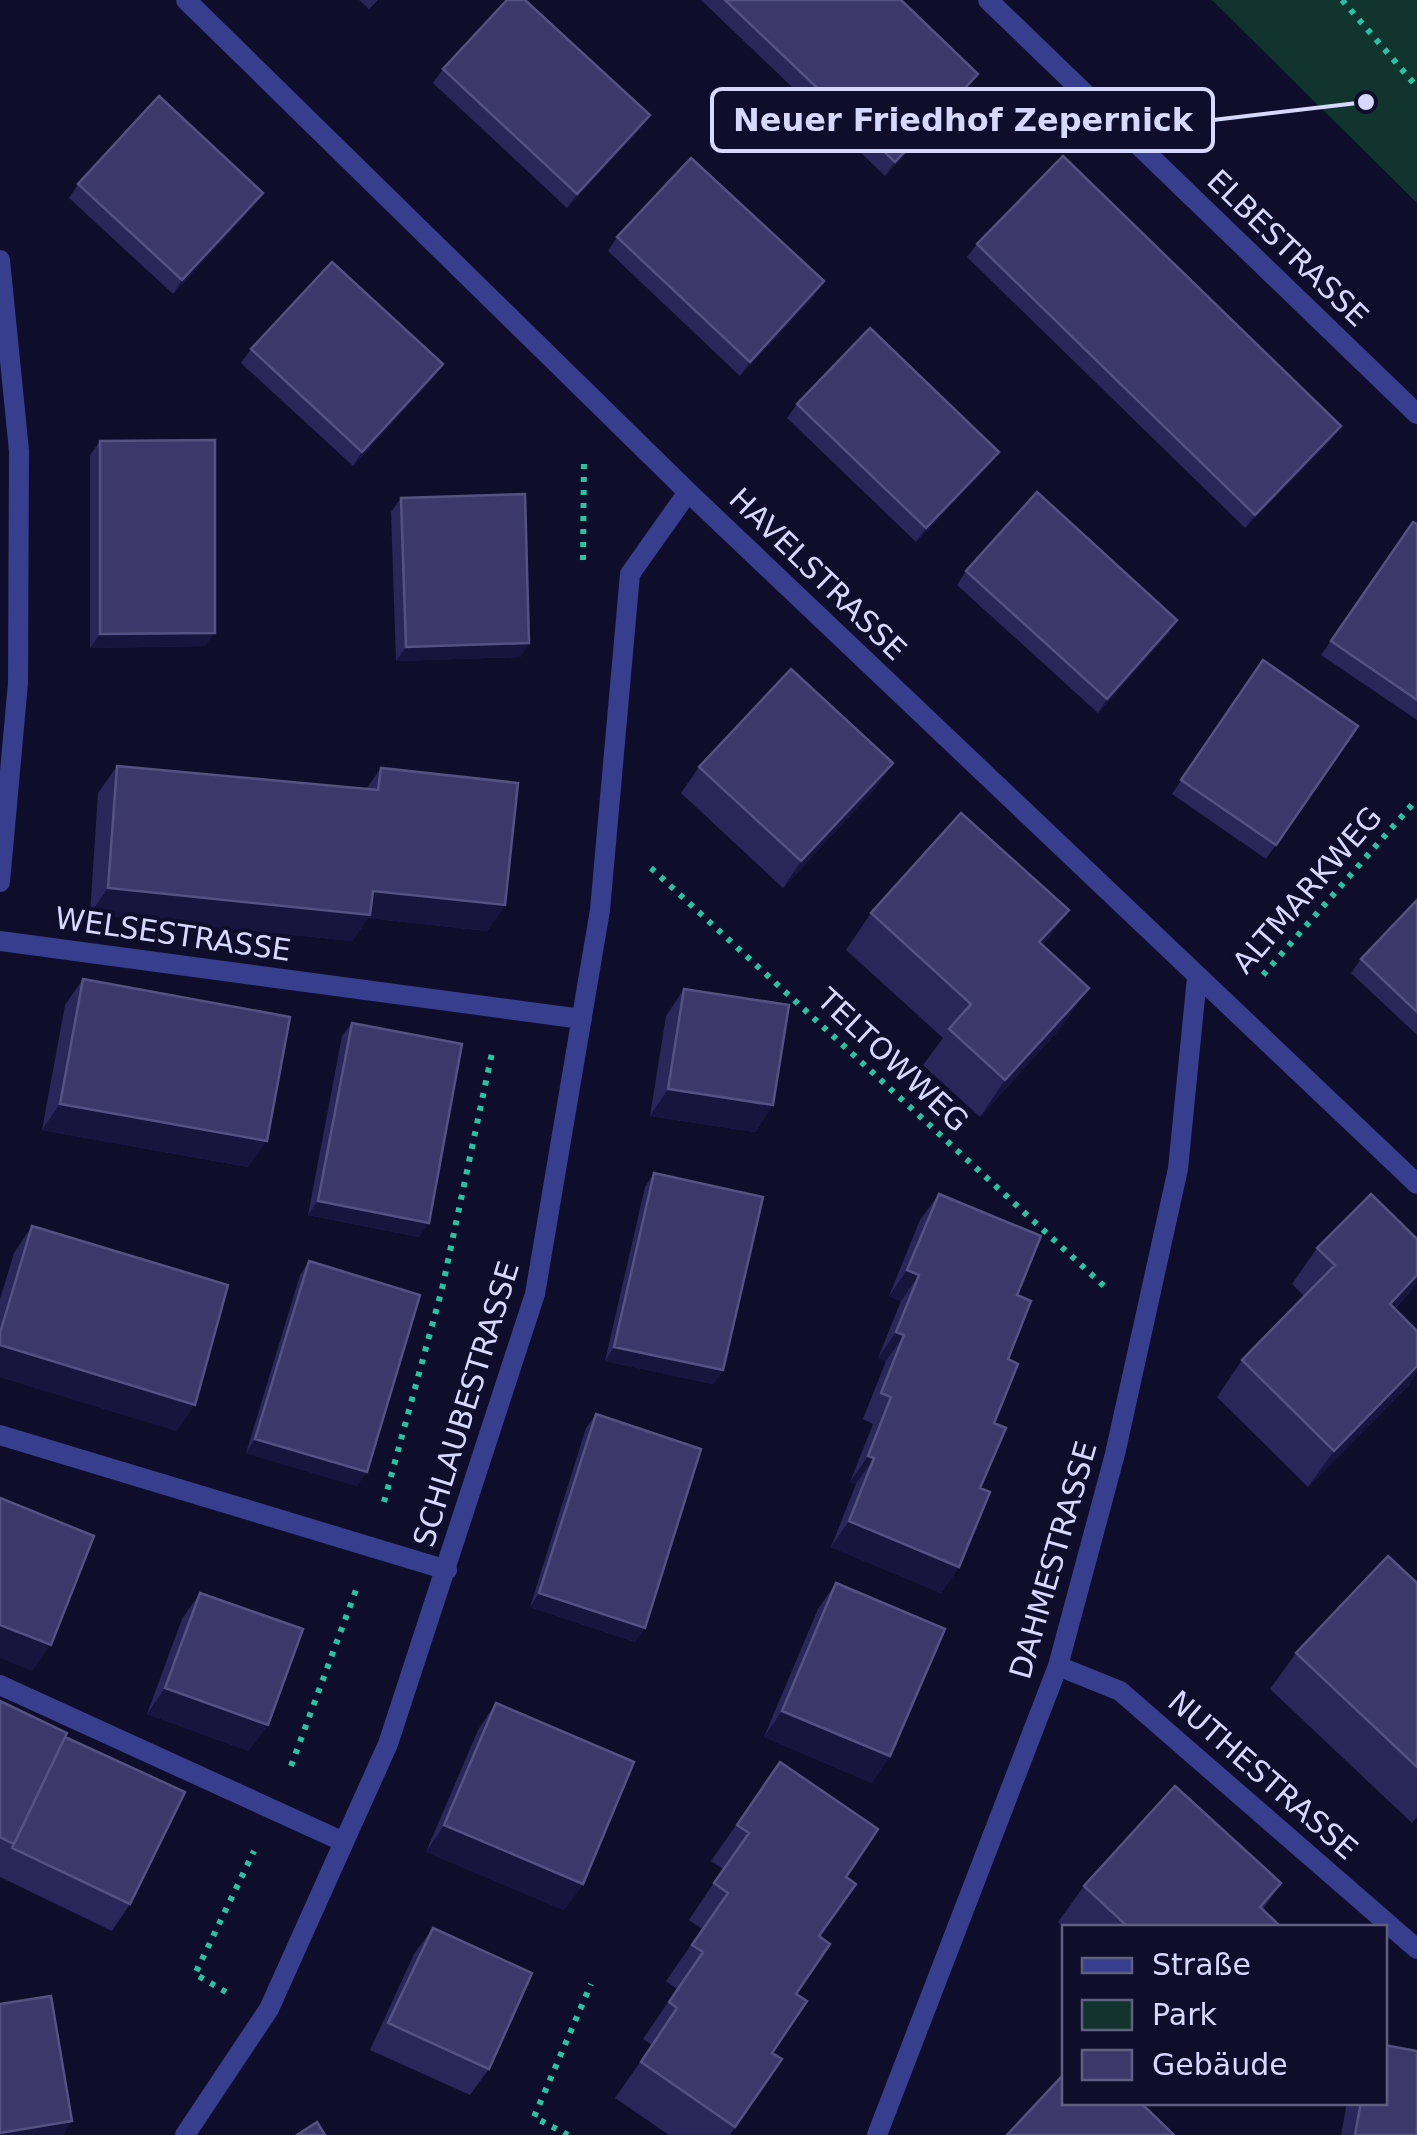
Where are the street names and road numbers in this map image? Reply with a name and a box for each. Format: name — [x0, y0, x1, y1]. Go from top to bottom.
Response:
street label: ELBESTRASSE — [1200, 163, 1376, 333]
street label: HAVELSTRASSE — [722, 481, 914, 667]
street label: ALTMARKWEG — [1225, 800, 1389, 980]
street label: WELSESTRASSE — [53, 900, 293, 968]
street label: TELTOWWEG — [810, 981, 976, 1139]
street label: SCHLAUBESTRASSE — [406, 1257, 526, 1551]
street label: DAHMESTRASSE — [1002, 1437, 1104, 1683]
street label: NUTHESTRASSE — [1161, 1683, 1365, 1867]

